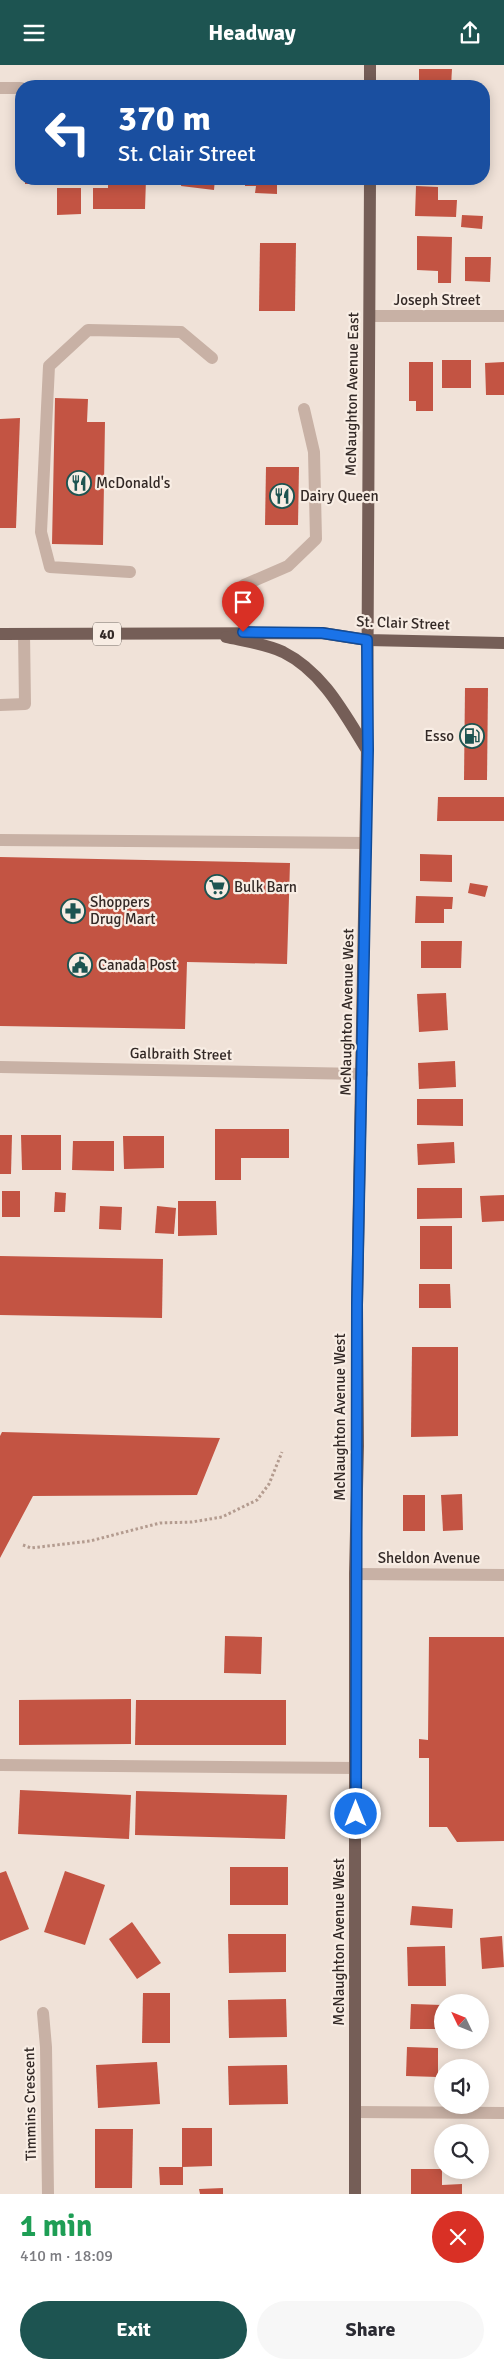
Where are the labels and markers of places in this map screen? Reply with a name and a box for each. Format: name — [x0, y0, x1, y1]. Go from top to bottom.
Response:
restaurant icon: McDonald's — [66, 470, 92, 496]
place label: McDonald's — [96, 474, 171, 492]
restaurant icon: Dairy Queen — [269, 483, 295, 509]
place label: Dairy Queen — [300, 487, 379, 505]
pin — [222, 581, 264, 632]
fuel station icon: Esso — [459, 723, 485, 749]
place label: Esso — [425, 727, 454, 745]
supermarket icon: Bulk Barn — [204, 874, 230, 900]
place label: Bulk Barn — [234, 878, 297, 896]
place label: Shoppers Drug Mart — [90, 893, 155, 928]
pharmacy icon: Shoppers Drug Mart — [60, 898, 86, 924]
public building icon: Canada Post — [67, 952, 93, 978]
place label: Canada Post — [98, 956, 177, 974]

